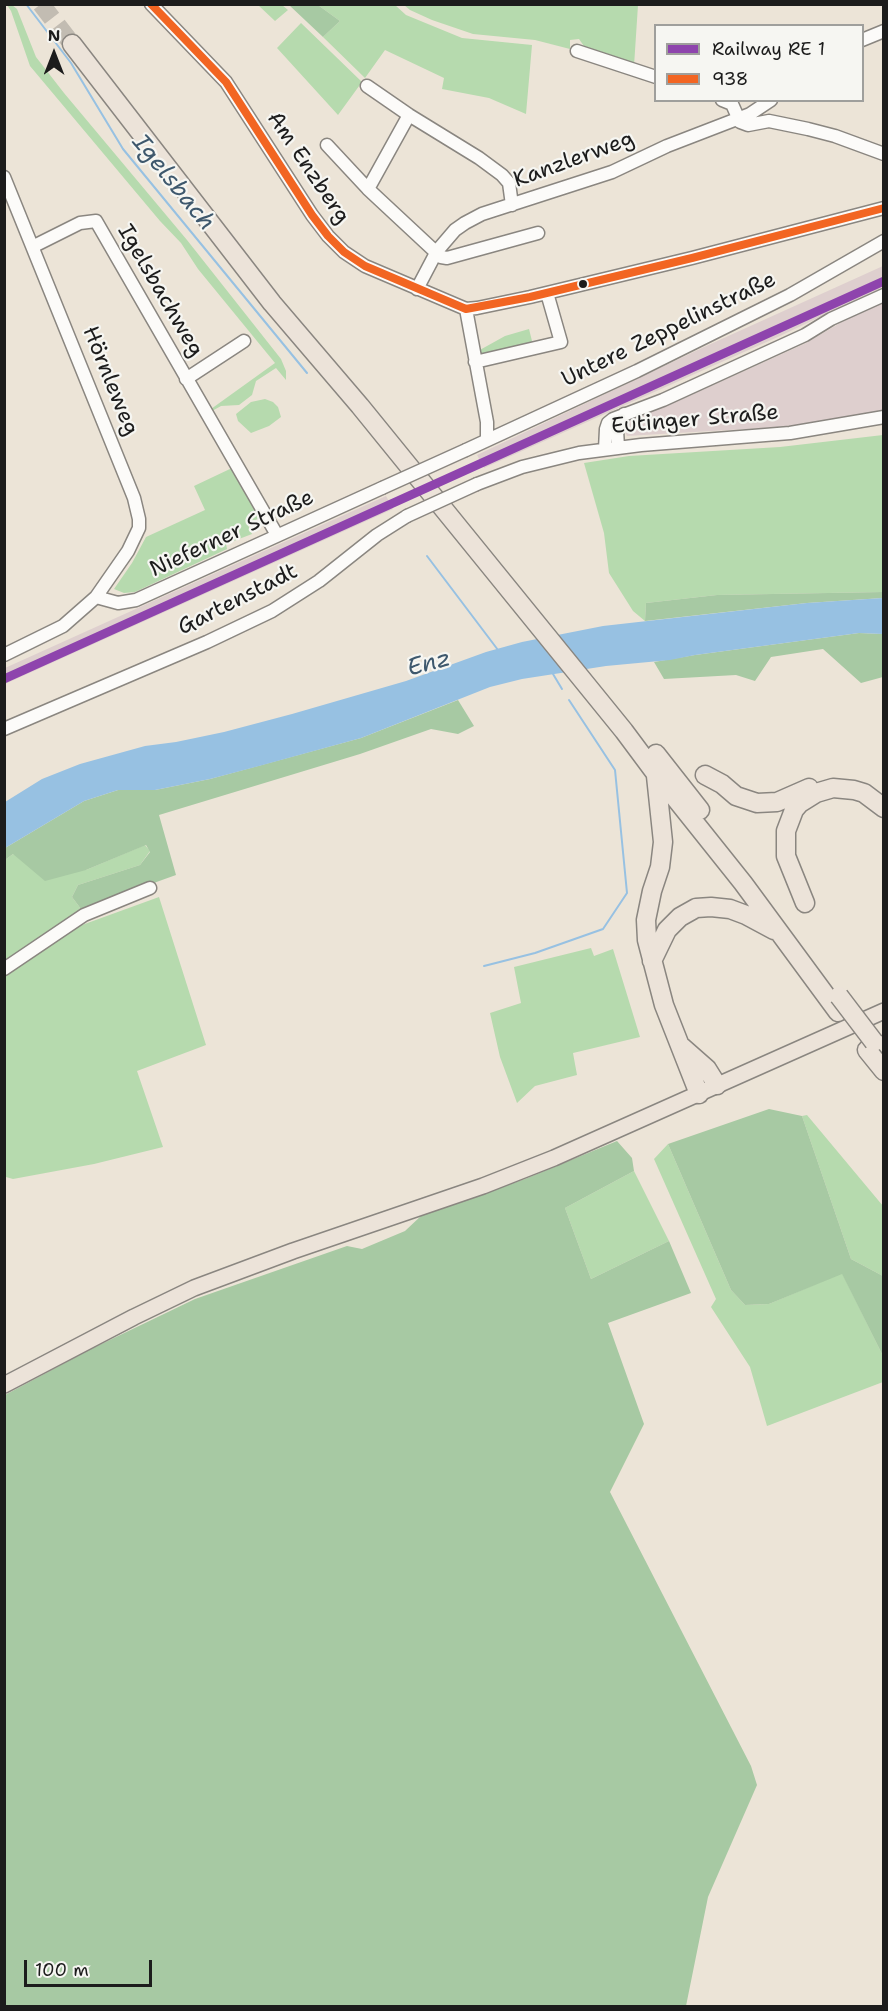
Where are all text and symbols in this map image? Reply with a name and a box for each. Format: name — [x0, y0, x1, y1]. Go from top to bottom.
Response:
north arrow — [24, 24, 84, 84]
legend — [654, 24, 864, 102]
text: N — [48, 25, 60, 46]
text: Railway RE 1 — [712, 37, 825, 61]
text: 938 — [712, 67, 748, 91]
street label: Am Enzberg — [261, 107, 355, 229]
street label: Kanzlerweg — [510, 126, 638, 194]
water label: Igelsbach — [125, 129, 221, 237]
street label: Igelsbachweg — [111, 220, 209, 362]
street label: Untere Zeppelinstraße — [558, 267, 780, 393]
unlabelled marker — [577, 278, 589, 290]
street label: Hörnleweg — [76, 323, 144, 439]
street label: Eutinger Straße — [610, 400, 780, 440]
street label: Nieferner Straße — [146, 484, 318, 584]
street label: Gartenstadt — [174, 559, 302, 641]
water label: Enz — [404, 644, 454, 684]
scale bar — [27, 1948, 154, 1986]
text: 100 m — [35, 1958, 89, 1982]

